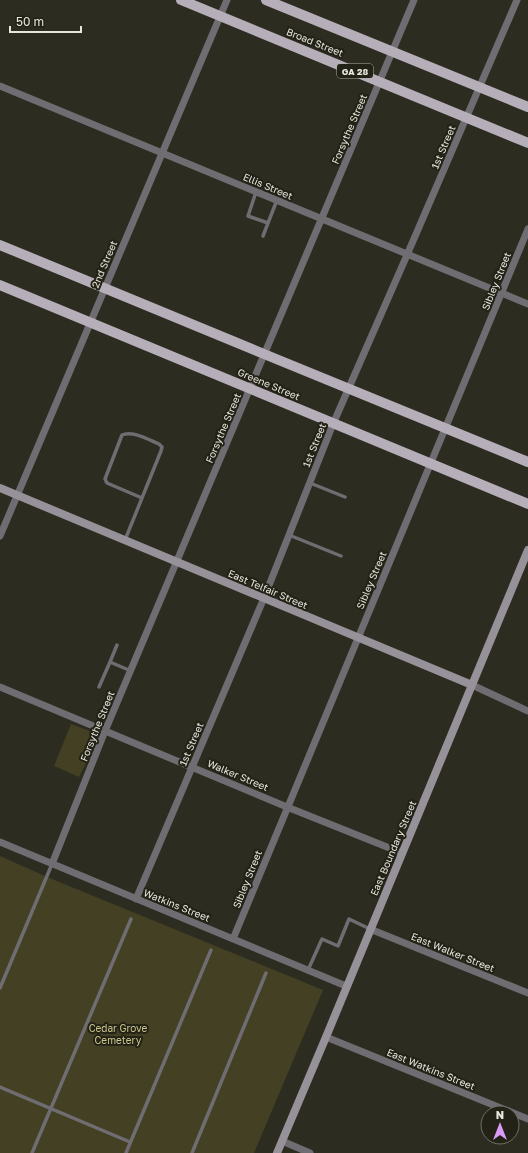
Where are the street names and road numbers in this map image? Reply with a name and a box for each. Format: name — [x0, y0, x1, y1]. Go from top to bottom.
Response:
street label: Broad Street — [285, 25, 345, 59]
road number: GA 28 — [337, 64, 373, 78]
street label: Forsythe Street — [329, 92, 369, 166]
street label: 1st Street — [428, 123, 458, 171]
street label: Ellis Street — [241, 170, 295, 202]
street label: 2nd Street — [89, 239, 119, 289]
street label: Sibley Street — [479, 250, 513, 312]
street label: Greene Street — [236, 365, 302, 403]
street label: Forsythe Street — [203, 391, 243, 465]
street label: 1st Street — [300, 421, 328, 469]
street label: Sibley Street — [353, 549, 389, 611]
street label: East Telfair Street — [226, 567, 310, 611]
street label: Forsythe Street — [77, 689, 117, 763]
street label: 1st Street — [176, 720, 206, 768]
street label: Walker Street — [206, 757, 270, 793]
street label: East Boundary Street — [368, 799, 418, 897]
street label: Sibley Street — [230, 848, 264, 910]
street label: Watkins Street — [142, 886, 212, 924]
street label: East Walker Street — [410, 930, 496, 974]
street label: East Watkins Street — [385, 1046, 477, 1092]

